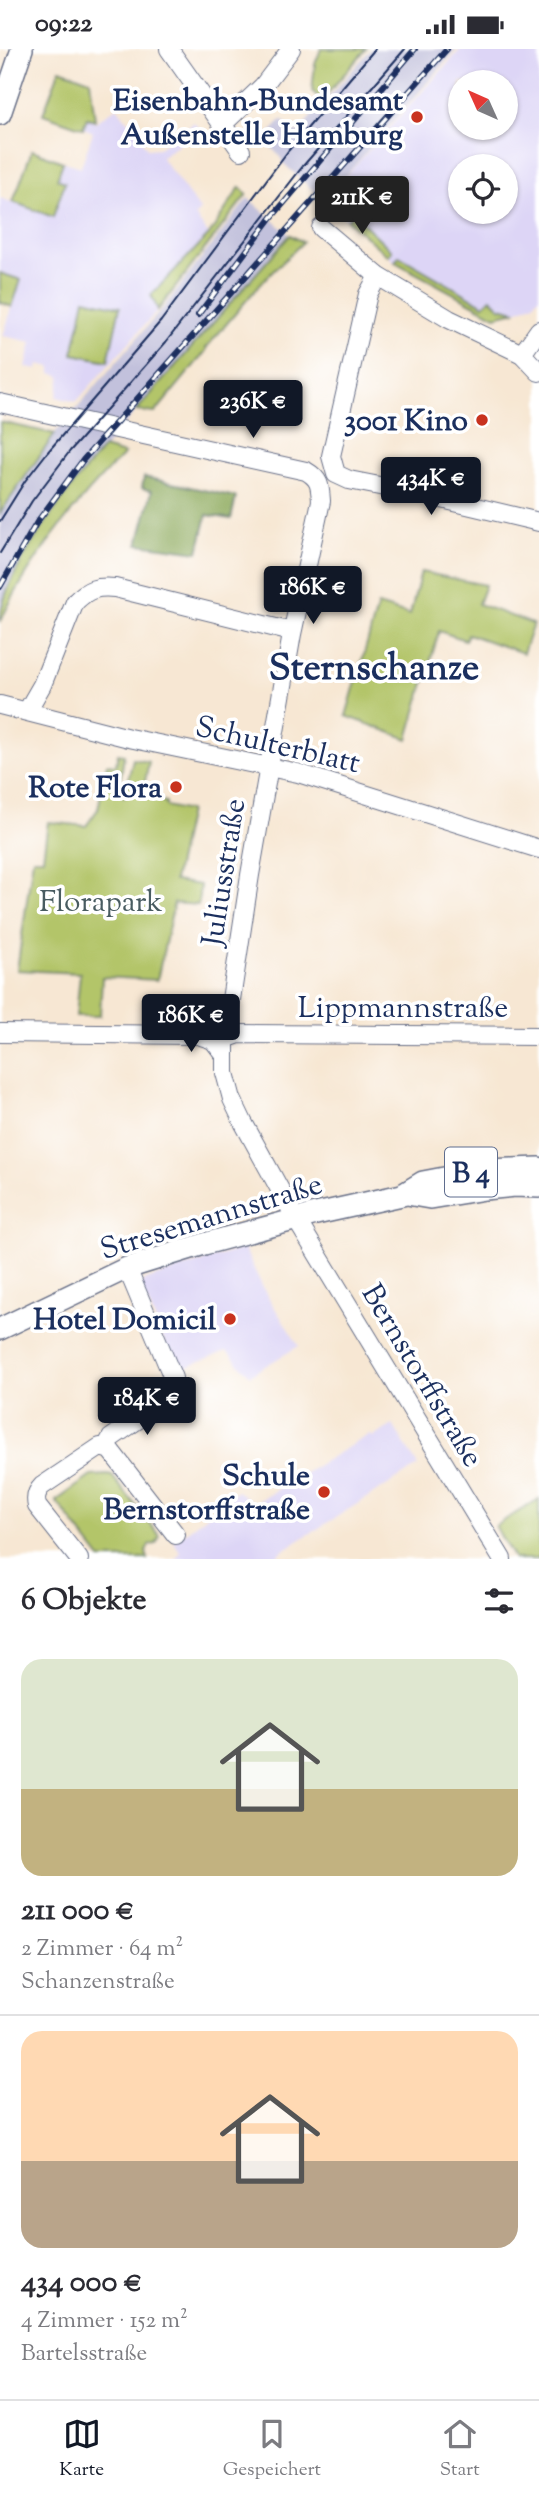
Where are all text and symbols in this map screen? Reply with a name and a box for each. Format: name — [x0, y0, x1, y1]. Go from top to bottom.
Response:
text: 09:22 — [35, 6, 93, 43]
north arrow — [448, 70, 518, 140]
map controls — [448, 70, 518, 224]
place label: Eisenbahn-Bundesamt Außenstelle Hamburg — [113, 81, 404, 158]
marker: Eisenbahn-Bundesamt Außenstelle Hamburg — [409, 109, 425, 125]
button: locate — [448, 154, 518, 224]
pin: 211K € — [305, 177, 419, 236]
text: 211K € — [331, 182, 393, 215]
pin: 236K € — [196, 381, 310, 440]
text: 236K € — [220, 386, 286, 419]
place label: 3001 Kino — [344, 401, 468, 444]
marker: 3001 Kino — [474, 412, 490, 428]
pin: 434K € — [374, 457, 488, 517]
text: 434K € — [397, 463, 465, 496]
pin: 186K € — [256, 567, 370, 626]
text: 186K € — [280, 572, 346, 605]
district label: Sternschanze — [269, 643, 479, 697]
street label: Schulterblatt — [191, 707, 364, 786]
place label: Rote Flora — [28, 768, 162, 811]
marker: Rote Flora — [168, 779, 184, 795]
street label: Juliusstraße — [192, 796, 258, 951]
park label: Florapark — [39, 882, 163, 925]
street label: Lippmannstraße — [298, 988, 508, 1031]
pin: 186K € — [134, 995, 248, 1054]
text: 186K € — [158, 1000, 224, 1033]
road number: B 4 — [445, 1147, 497, 1197]
street label: Stresemannstraße — [95, 1164, 328, 1273]
street label: Bernstorffstraße — [349, 1277, 493, 1476]
place label: Hotel Domicil — [33, 1300, 217, 1343]
marker: Hotel Domicil — [222, 1311, 238, 1327]
pin: 184K € — [90, 1377, 204, 1437]
text: 184K € — [114, 1383, 180, 1416]
place label: Schule Bernstorffstraße — [103, 1456, 310, 1533]
marker: Schule Bernstorffstraße — [316, 1484, 332, 1500]
text: 6 Objekte — [21, 1580, 147, 1623]
icon: filters — [480, 1582, 518, 1620]
icon: home — [207, 1704, 333, 1830]
text: 211 000 € — [21, 1890, 134, 1933]
text: 2 Zimmer · 64 m² — [21, 1933, 183, 1966]
text: Schanzenstraße — [21, 1966, 175, 1999]
icon: home — [207, 2076, 333, 2202]
text: 434 000 € — [21, 2262, 142, 2305]
text: 4 Zimmer · 152 m² — [21, 2305, 188, 2338]
text: Bartelsstraße — [21, 2338, 147, 2371]
tab: Karte — [59, 2415, 104, 2484]
tab: Gespeichert — [223, 2415, 321, 2484]
tab: Start — [440, 2415, 480, 2484]

